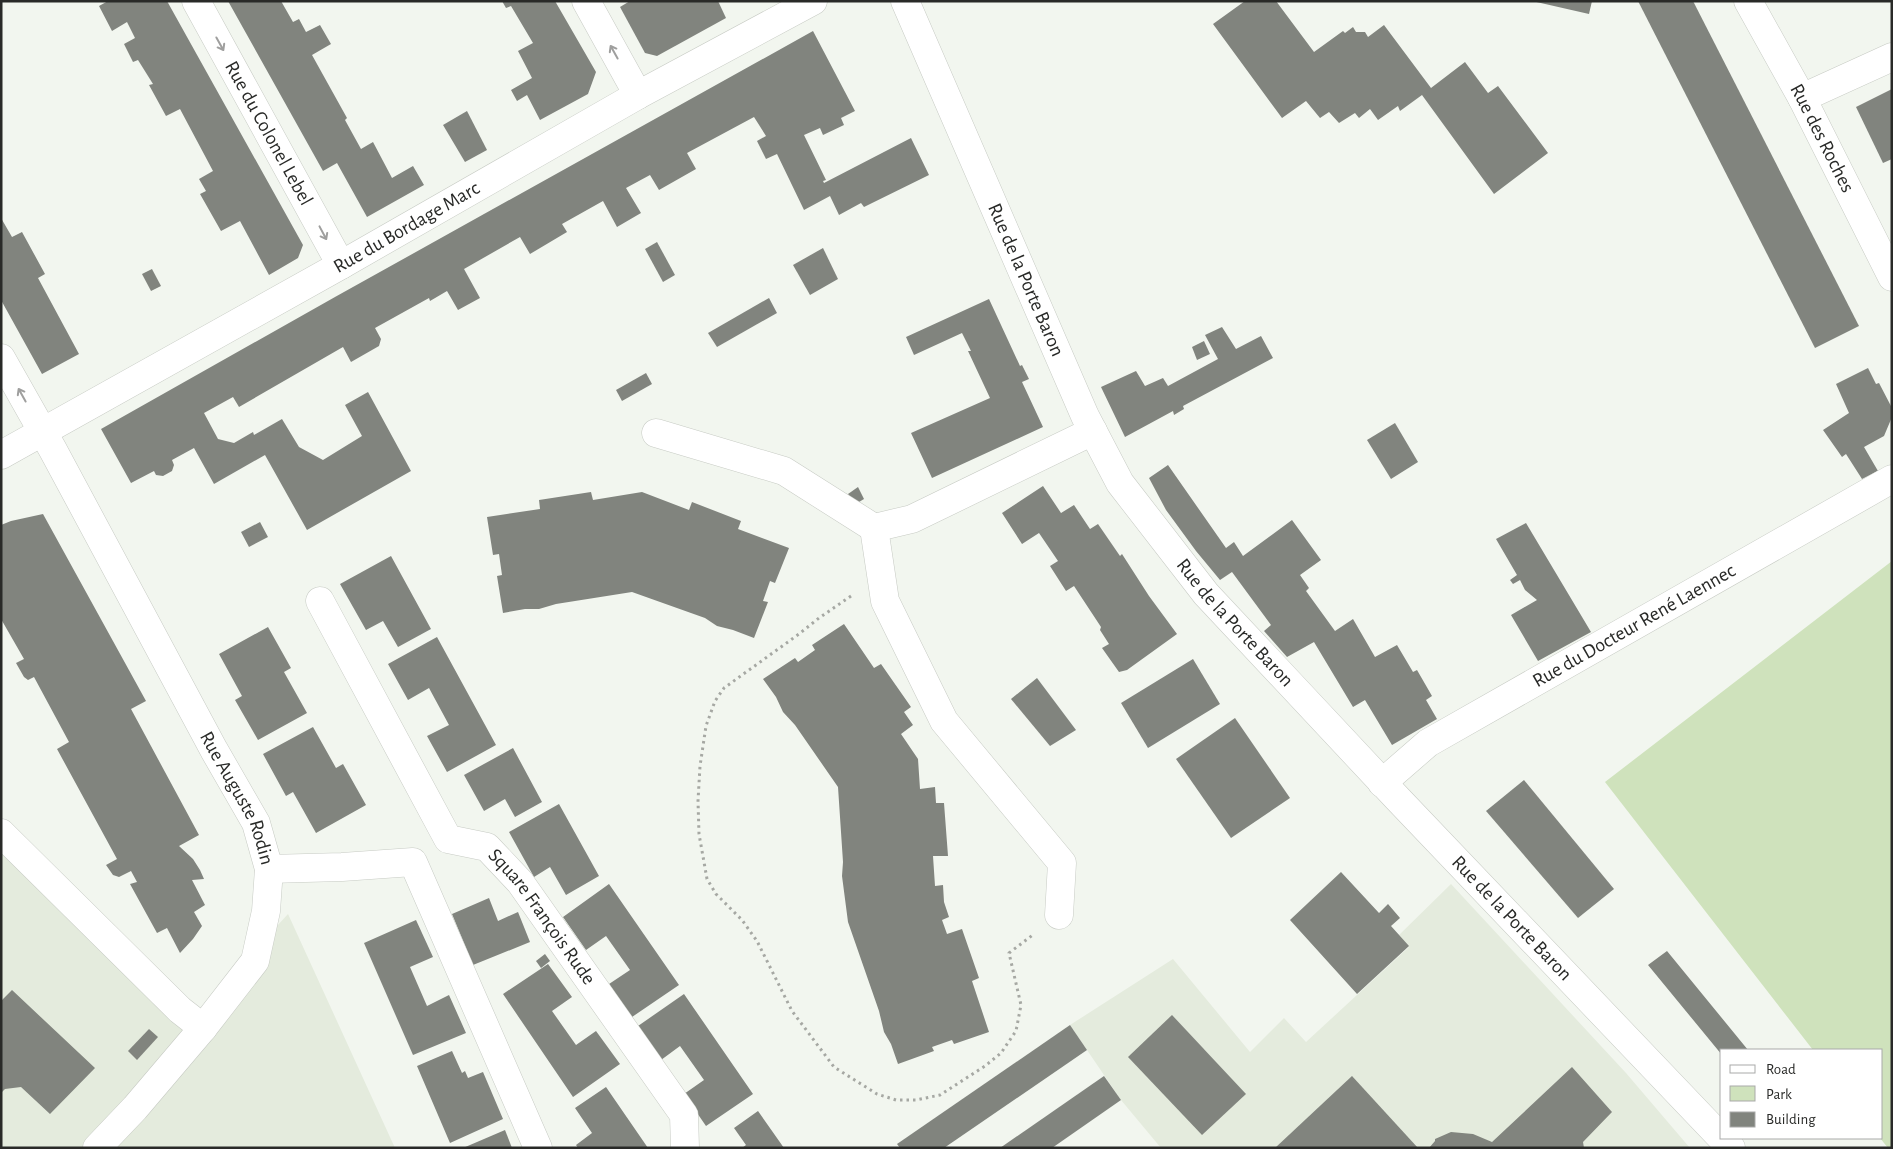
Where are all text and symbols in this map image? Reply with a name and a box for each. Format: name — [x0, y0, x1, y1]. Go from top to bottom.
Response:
one-way arrow — [215, 36, 225, 51]
one-way arrow — [609, 45, 618, 60]
street label: Rue du Colonel Lebel — [221, 58, 316, 209]
street label: Rue des Roches — [1786, 81, 1858, 196]
street label: Rue du Bordage Marc — [330, 178, 483, 277]
street label: Rue de la Porte Baron — [984, 201, 1068, 359]
one-way arrow — [318, 225, 328, 239]
one-way arrow — [17, 387, 27, 402]
street label: Rue de la Porte Baron — [1173, 555, 1297, 691]
street label: Rue du Docteur René Laennec — [1529, 560, 1739, 691]
street label: Rue Auguste Rodin — [196, 728, 277, 867]
street label: Square François Rude — [484, 845, 599, 988]
street label: Rue de la Porte Baron — [1448, 852, 1576, 985]
legend — [1720, 1049, 1883, 1139]
text: Road — [1766, 1062, 1796, 1077]
text: Park — [1766, 1087, 1792, 1102]
text: Building — [1766, 1112, 1816, 1127]

